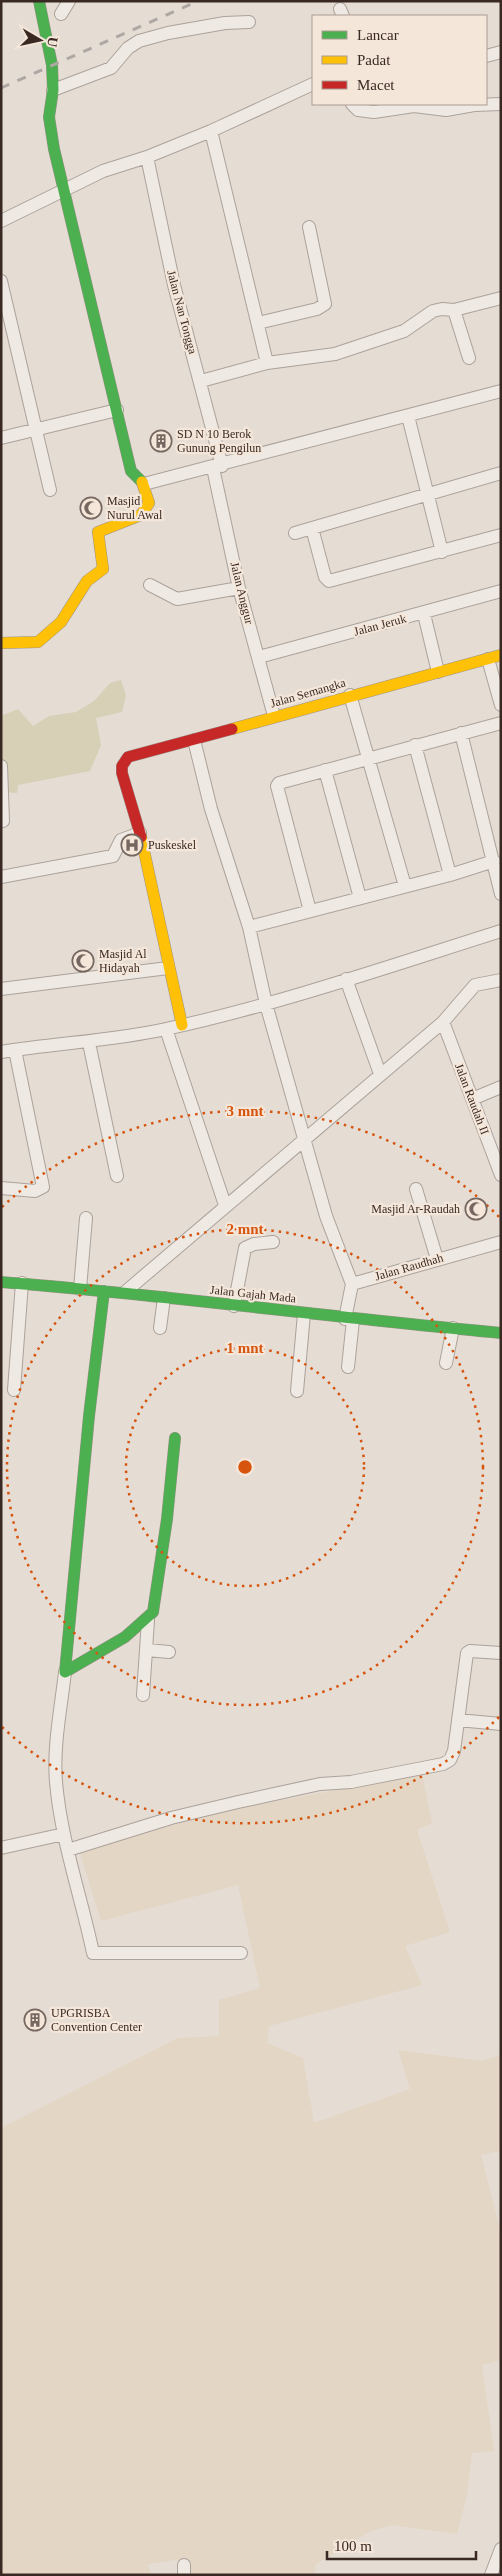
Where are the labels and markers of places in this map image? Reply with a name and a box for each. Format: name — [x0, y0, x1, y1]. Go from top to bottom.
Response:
place label: SD N 10 Berok Gunung Pengilun — [177, 427, 261, 455]
building icon: SD N 10 Berok Gunung Pengilun — [149, 429, 173, 453]
place label: Masjid Nurul Awal — [107, 494, 163, 522]
mosque icon: Masjid Nurul Awal — [79, 496, 103, 520]
hospital icon: Puskeskel — [120, 833, 144, 857]
place label: Puskeskel — [148, 838, 197, 852]
place label: Masjid Al Hidayah — [99, 947, 147, 975]
mosque icon: Masjid Al Hidayah — [71, 949, 95, 973]
mosque icon: Masjid Ar-Raudah — [464, 1197, 488, 1221]
place label: Masjid Ar-Raudah — [371, 1202, 460, 1216]
centre of rings — [236, 1458, 254, 1476]
place label: UPGRISBA Convention Center — [51, 2006, 142, 2034]
building icon: UPGRISBA Convention Center — [23, 2008, 47, 2032]

